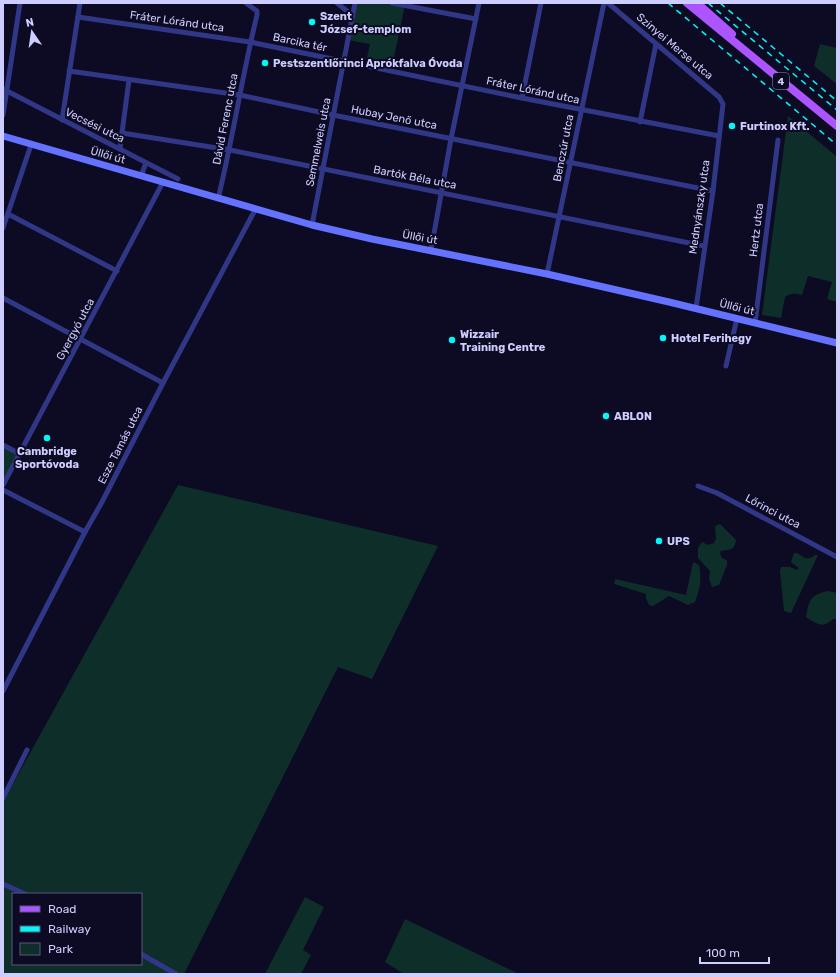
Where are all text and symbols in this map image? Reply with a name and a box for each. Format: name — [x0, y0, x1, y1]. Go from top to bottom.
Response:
street label: Fráter Lóránd utca — [129, 8, 225, 35]
place label: Szent József-templom — [320, 10, 411, 36]
street label: Szinyei Merse utca — [634, 11, 715, 82]
north arrow — [12, 12, 52, 52]
text: N — [25, 16, 35, 30]
marker: Szent József-templom — [307, 17, 317, 27]
street label: Barcika tér — [272, 30, 329, 55]
place label: Pestszentlőrinci Aprókfalva Óvoda — [273, 57, 462, 70]
marker: Pestszentlőrinci Aprókfalva Óvoda — [260, 58, 270, 68]
street label: Dávid Ferenc utca — [210, 72, 241, 166]
road number: 4 — [773, 73, 789, 89]
street label: Fráter Lóránd utca — [485, 74, 581, 107]
street label: Semmelweis utca — [303, 97, 333, 188]
street label: Hubay Jenő utca — [350, 103, 438, 132]
street label: Vecsési utca — [63, 105, 127, 145]
street label: Benczúr utca — [551, 113, 576, 183]
place label: Furtinox Kft. — [740, 120, 810, 133]
marker: Furtinox Kft. — [727, 121, 737, 131]
street label: Üllői út — [89, 144, 127, 167]
street label: Mednyánszky utca — [686, 159, 713, 255]
street label: Bartók Béla utca — [372, 163, 458, 192]
street label: Hertz utca — [747, 203, 766, 258]
street label: Üllői út — [401, 228, 439, 247]
street label: Gyergyó utca — [54, 296, 97, 362]
street label: Üllői út — [718, 297, 756, 318]
place label: Wizzair Training Centre — [460, 328, 546, 354]
place label: Hotel Ferihegy — [671, 332, 752, 345]
marker: Hotel Ferihegy — [658, 333, 668, 343]
marker: Wizzair Training Centre — [447, 335, 457, 345]
street label: Esze Tamás utca — [95, 404, 146, 486]
place label: ABLON — [614, 410, 652, 423]
marker: ABLON — [601, 411, 611, 421]
marker: Cambridge Sportóvoda — [42, 433, 52, 443]
place label: Cambridge Sportóvoda — [15, 445, 79, 471]
street label: Lőrinci utca — [743, 492, 802, 531]
place label: UPS — [667, 535, 690, 548]
marker: UPS — [654, 536, 664, 546]
legend — [12, 893, 142, 965]
text: Road — [48, 902, 76, 916]
text: Railway — [48, 922, 91, 936]
scale bar — [700, 939, 769, 965]
text: Park — [48, 942, 74, 956]
text: 100 m — [706, 946, 740, 960]

